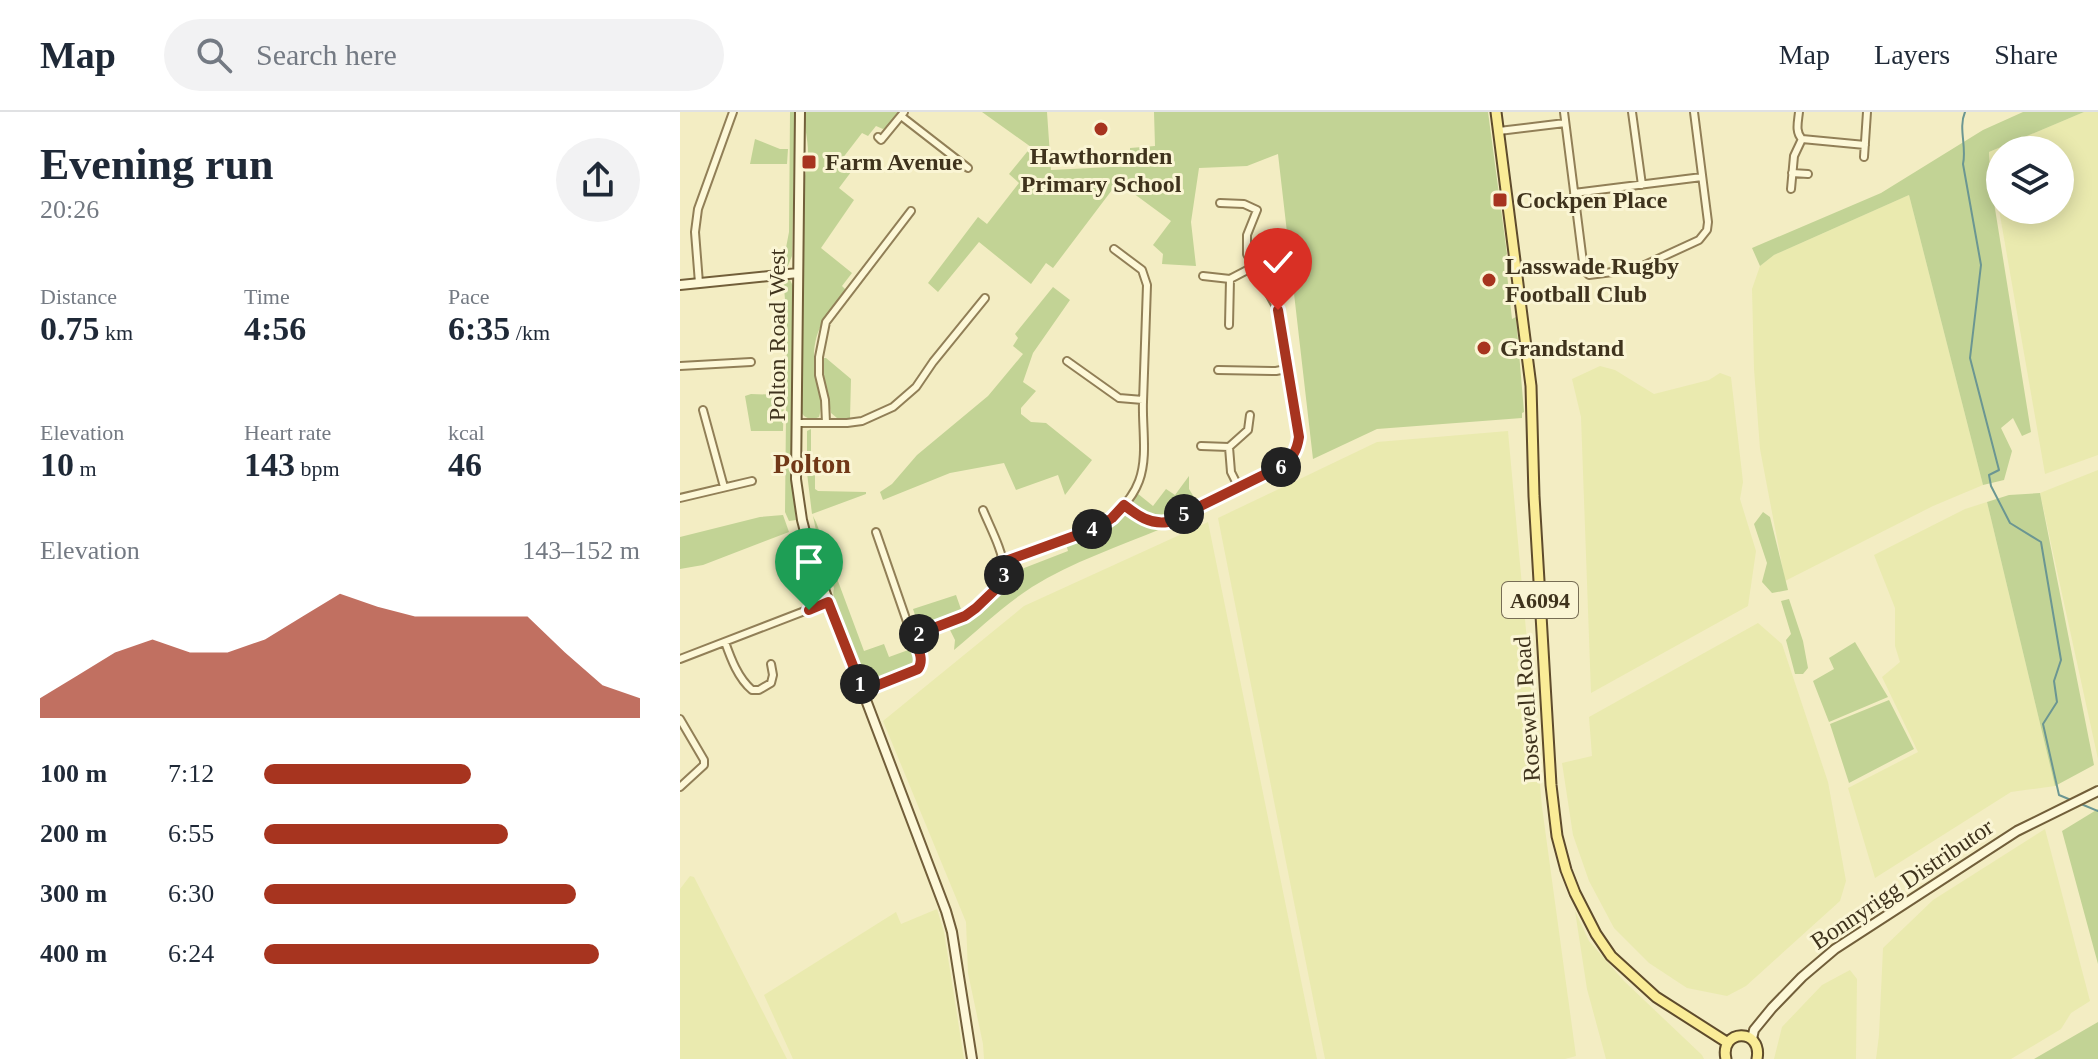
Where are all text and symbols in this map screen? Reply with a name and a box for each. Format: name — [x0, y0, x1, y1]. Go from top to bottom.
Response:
search box — [164, 19, 724, 91]
icon: search — [192, 33, 236, 77]
text: Map — [40, 34, 116, 76]
text: Search here — [256, 38, 397, 71]
text: Map — [1779, 39, 1830, 70]
text: Layers — [1874, 39, 1950, 70]
text: Share — [1994, 39, 2058, 70]
marker: Hawthornden Primary School — [1092, 120, 1110, 138]
map controls — [1986, 136, 2074, 224]
button: layers — [1986, 136, 2074, 224]
button: share — [556, 138, 640, 222]
text: Evening run — [40, 140, 274, 189]
place label: Hawthornden Primary School — [1021, 143, 1182, 197]
place label: Farm Avenue — [825, 149, 963, 175]
marker: Farm Avenue — [800, 153, 818, 171]
place label: Cockpen Place — [1516, 187, 1668, 213]
marker: Cockpen Place — [1491, 191, 1509, 209]
text: 20:26 — [40, 195, 99, 224]
pin — [1244, 228, 1312, 310]
icon: check — [1256, 240, 1300, 284]
street label: Polton Road West — [764, 249, 790, 421]
place label: Lasswade Rugby Football Club — [1505, 253, 1679, 307]
marker: Lasswade Rugby Football Club — [1480, 271, 1498, 289]
text: Distance — [40, 284, 117, 309]
text: Time — [244, 284, 290, 309]
text: Pace — [448, 284, 490, 309]
text: 0.75 — [40, 310, 100, 347]
text: 4:56 — [244, 310, 306, 347]
text: 6:35 — [448, 310, 510, 347]
text: km — [100, 320, 133, 345]
text: /km — [510, 320, 550, 345]
place label: Grandstand — [1500, 335, 1625, 361]
marker: Grandstand — [1475, 339, 1493, 357]
text: Elevation — [40, 420, 124, 445]
text: Heart rate — [244, 420, 331, 445]
text: kcal — [448, 420, 485, 445]
text: 10 — [40, 446, 74, 483]
text: 143 — [244, 446, 295, 483]
text: 46 — [448, 446, 482, 483]
pin: 6 — [1261, 447, 1301, 487]
district label: Polton — [773, 448, 851, 479]
text: 6 — [1276, 454, 1287, 479]
text: m — [74, 456, 97, 481]
text: bpm — [295, 456, 340, 481]
pin: 5 — [1164, 494, 1204, 534]
text: 5 — [1179, 501, 1190, 526]
pin: 4 — [1072, 509, 1112, 549]
text: 4 — [1087, 516, 1098, 541]
pin — [775, 528, 843, 610]
text: Elevation — [40, 536, 140, 565]
text: 143–152 m — [522, 536, 640, 565]
icon: arrive — [787, 540, 831, 584]
pin: 3 — [984, 555, 1024, 595]
text: 3 — [999, 562, 1010, 587]
road number: A6094 — [1502, 582, 1578, 618]
pin: 2 — [899, 614, 939, 654]
text: 2 — [914, 621, 925, 646]
street label: Rosewell Road — [1509, 635, 1545, 783]
pin: 1 — [840, 664, 880, 704]
text: 1 — [855, 671, 866, 696]
text: 100 m — [40, 759, 107, 788]
text: 7:12 — [168, 759, 214, 788]
street label: Bonnyrigg Distributor — [1806, 813, 1998, 955]
text: 200 m — [40, 819, 107, 848]
text: 6:55 — [168, 819, 214, 848]
text: 300 m — [40, 879, 107, 908]
text: 6:30 — [168, 879, 214, 908]
text: 400 m — [40, 939, 107, 968]
text: 6:24 — [168, 939, 214, 968]

